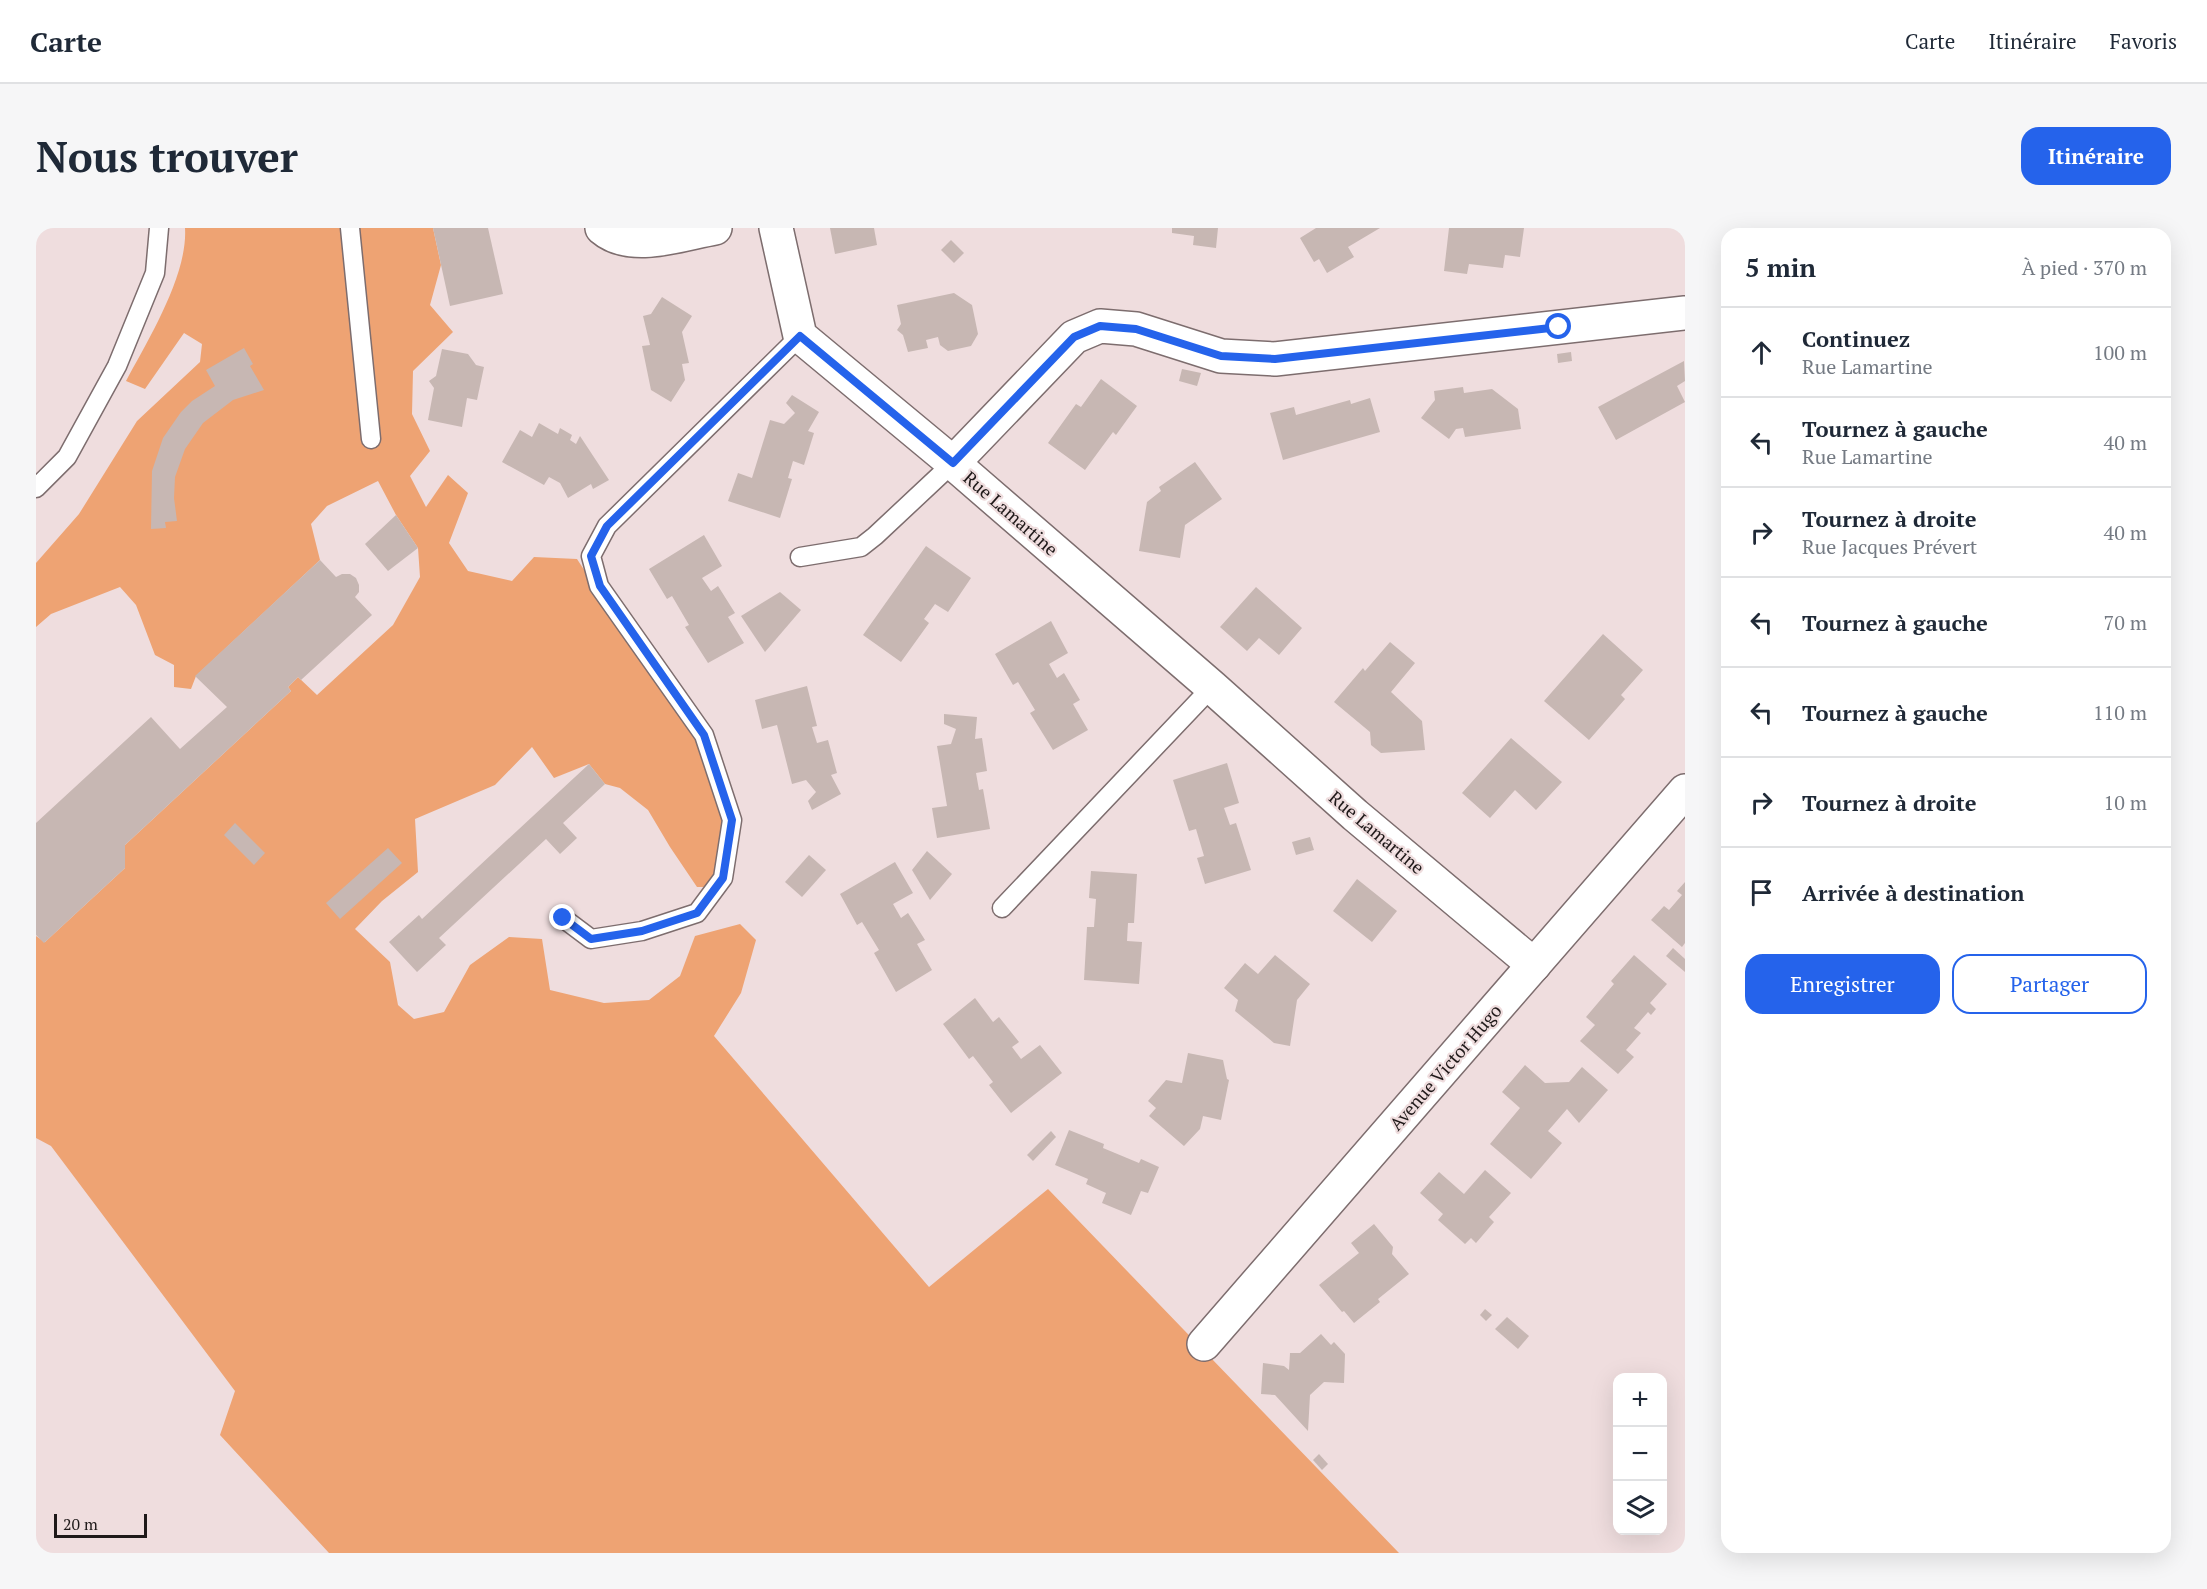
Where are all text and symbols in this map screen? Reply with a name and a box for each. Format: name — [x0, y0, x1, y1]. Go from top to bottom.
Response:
text: Carte — [30, 23, 102, 60]
text: Carte — [1905, 27, 1955, 55]
text: Itinéraire — [1988, 27, 2077, 55]
text: Favoris — [2110, 27, 2177, 55]
button: Itinéraire — [2021, 127, 2171, 185]
text: Nous trouver — [36, 128, 298, 184]
text: 5 min — [1745, 250, 1816, 284]
text: À pied · 370 m — [2022, 254, 2147, 281]
route start — [1545, 313, 1571, 339]
text: Continuez — [1802, 324, 1910, 353]
icon: ahead — [1745, 336, 1778, 369]
text: 100 m — [2093, 339, 2147, 366]
text: Rue Lamartine — [1802, 353, 1933, 380]
text: Tournez à gauche — [1802, 414, 1988, 443]
icon: left — [1745, 426, 1778, 459]
text: 40 m — [2104, 429, 2147, 456]
text: Rue Lamartine — [1802, 443, 1933, 470]
street label: Rue Lamartine — [959, 465, 1063, 561]
text: Tournez à droite — [1802, 504, 1977, 533]
icon: right — [1745, 516, 1778, 549]
text: 40 m — [2104, 519, 2147, 546]
text: Rue Jacques Prévert — [1802, 533, 1977, 560]
icon: left — [1745, 606, 1778, 639]
text: Tournez à gauche — [1802, 608, 1988, 637]
text: 70 m — [2104, 609, 2147, 636]
icon: left — [1745, 696, 1778, 729]
text: Tournez à gauche — [1802, 698, 1988, 727]
text: 110 m — [2093, 699, 2147, 726]
street label: Rue Lamartine — [1324, 785, 1430, 879]
icon: right — [1745, 786, 1778, 819]
text: Tournez à droite — [1802, 788, 1977, 817]
text: 10 m — [2104, 789, 2147, 816]
icon: arrive — [1745, 876, 1778, 909]
text: Arrivée à destination — [1802, 878, 2024, 907]
route end — [549, 904, 575, 930]
button: Enregistrer — [1745, 954, 1940, 1014]
button: Partager — [1952, 954, 2147, 1014]
street label: Avenue Victor Hugo — [1384, 999, 1506, 1135]
map controls — [1613, 1373, 1667, 1535]
button: + — [1613, 1373, 1667, 1427]
button: − — [1613, 1427, 1667, 1481]
button: layers — [1613, 1481, 1667, 1535]
scale bar — [54, 1511, 147, 1538]
text: 20 m — [63, 1513, 98, 1535]

